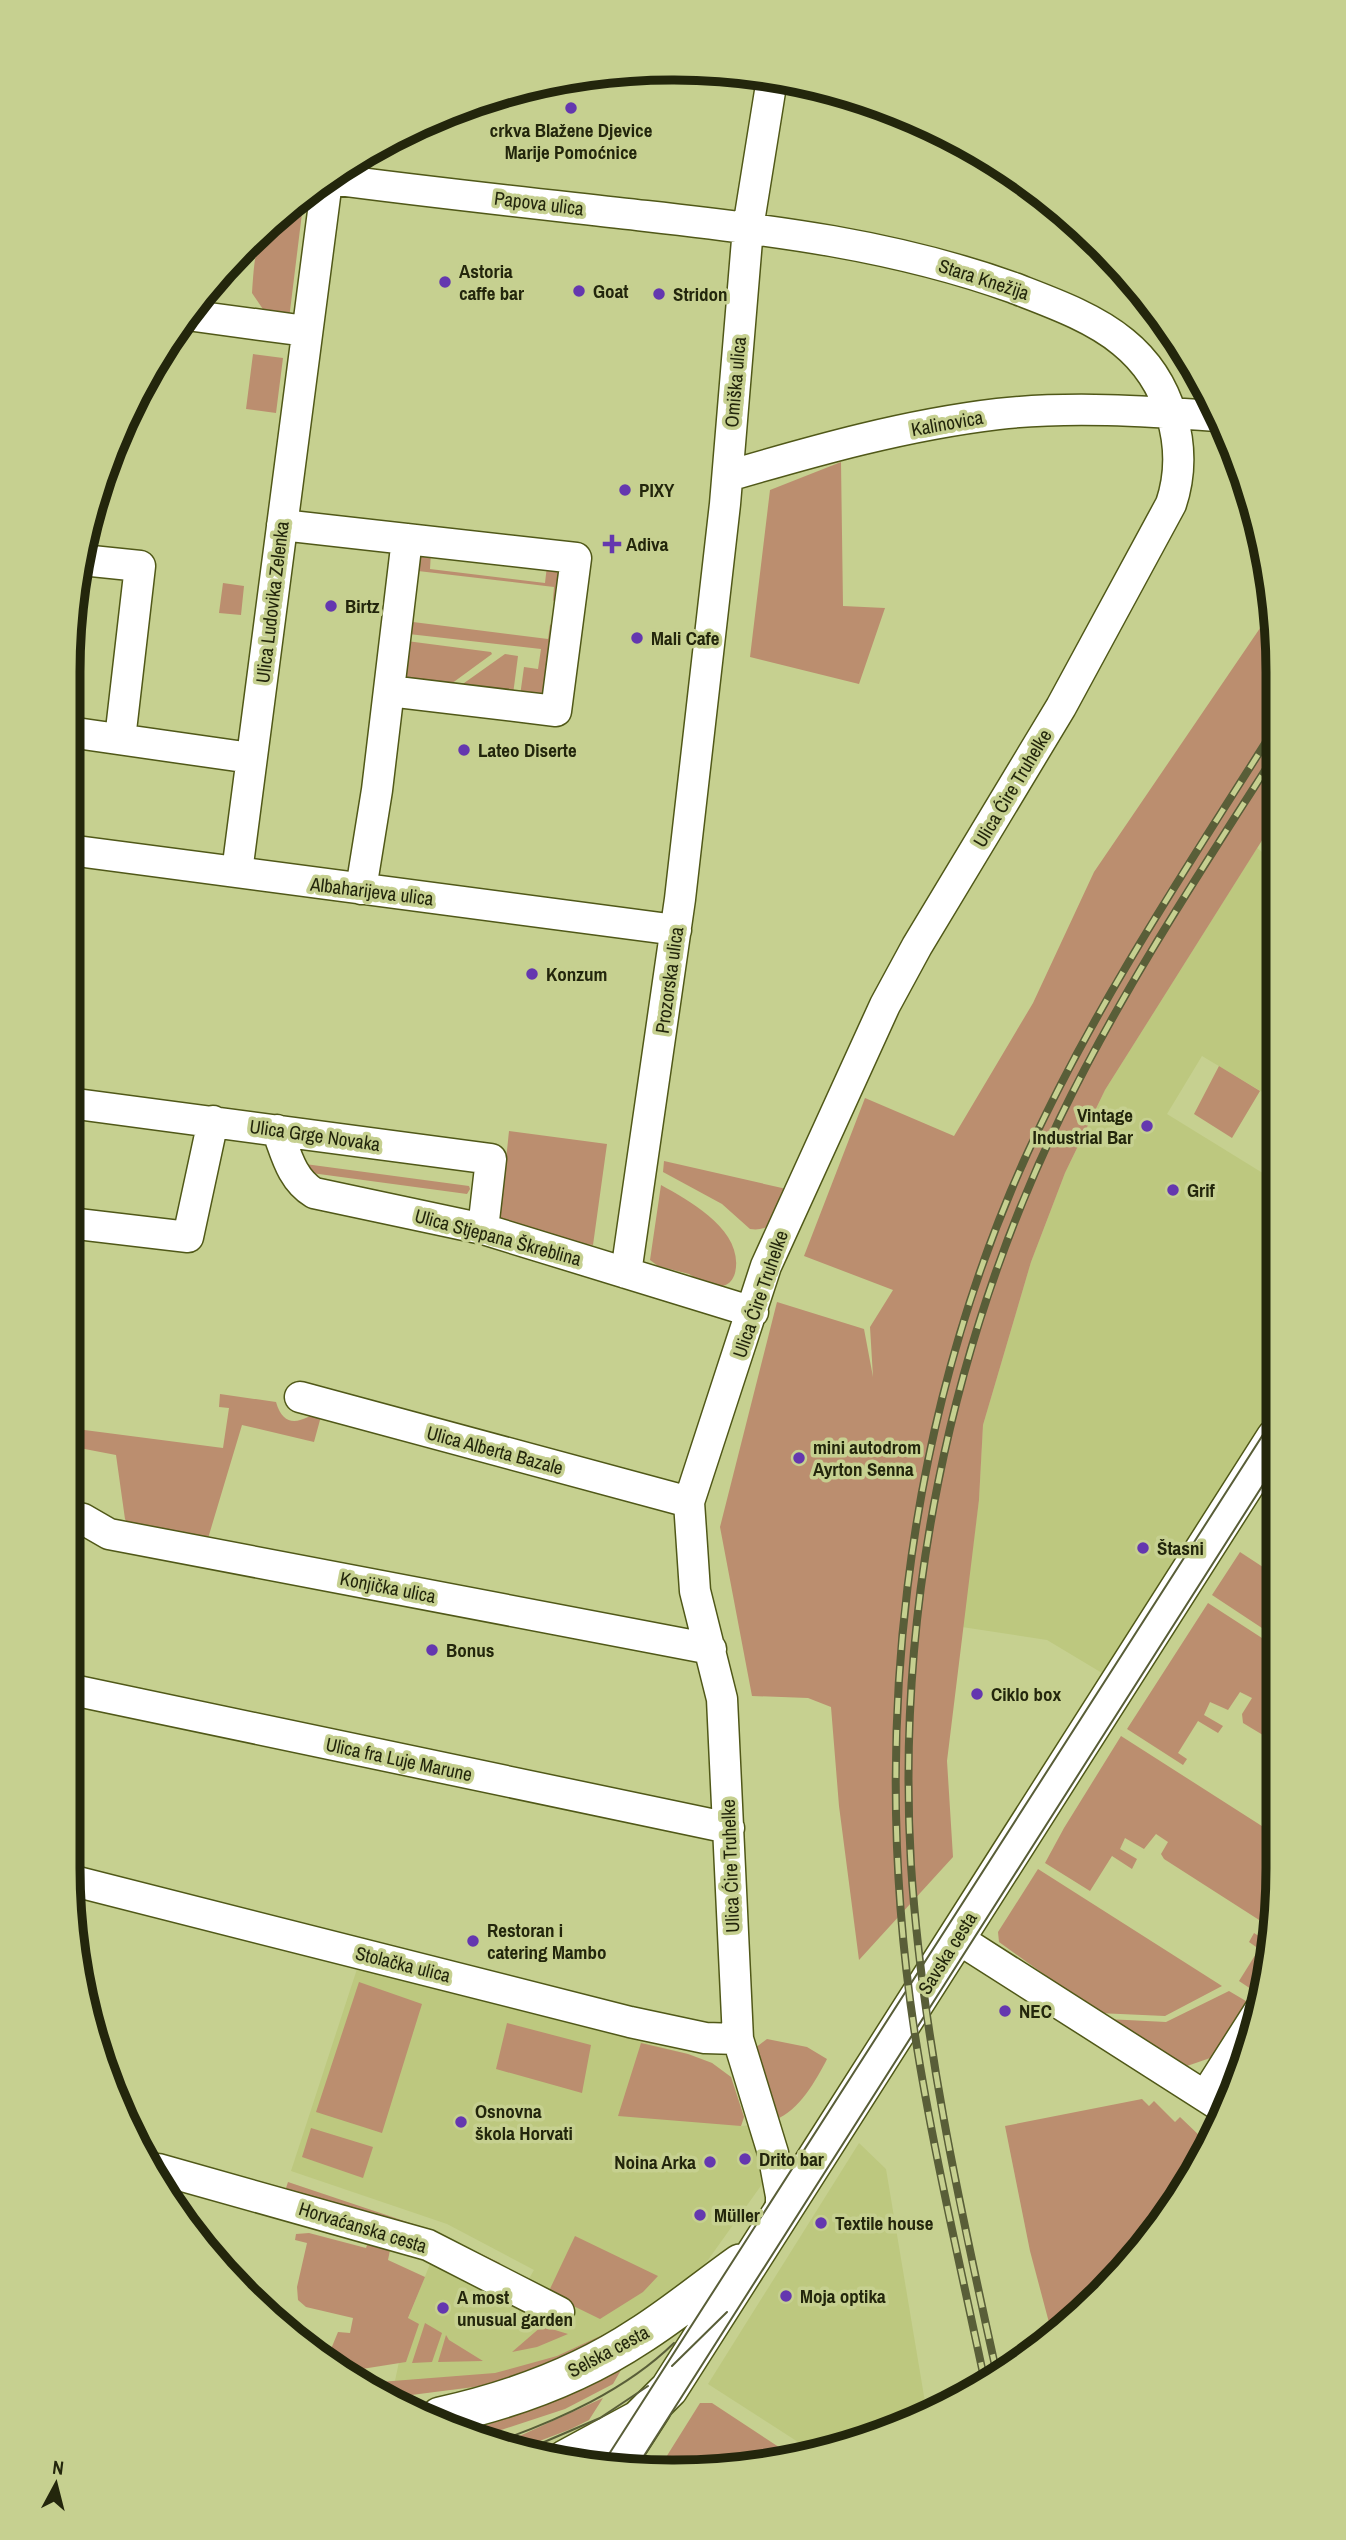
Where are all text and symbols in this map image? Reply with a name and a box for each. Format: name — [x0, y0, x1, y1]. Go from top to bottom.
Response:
marker: crkva Blažene Djevice Marije Pomoćnice — [563, 100, 579, 116]
place label: crkva Blažene Djevice Marije Pomoćnice — [490, 117, 653, 165]
street label: Papova ulica — [493, 185, 586, 221]
street label: Stara Knežija — [935, 252, 1033, 306]
place label: Astoria caffe bar — [459, 258, 524, 306]
marker: Astoria caffe bar — [437, 274, 453, 290]
place label: Goat — [593, 278, 629, 304]
place label: Stridon — [673, 281, 728, 307]
marker: Goat — [571, 283, 587, 299]
marker: Stridon — [651, 286, 667, 302]
street label: Omiška ulica — [718, 335, 752, 428]
street label: Kalinovica — [909, 404, 985, 442]
place label: PIXY — [639, 477, 675, 503]
marker: PIXY — [617, 482, 633, 498]
street label: Ulica Ludovika Zelenka — [249, 519, 295, 684]
place label: Adiva — [626, 531, 669, 557]
marker: Adiva — [604, 536, 620, 552]
place label: Birtz — [345, 593, 380, 619]
marker: Birtz — [323, 598, 339, 614]
place label: Mali Cafe — [651, 625, 720, 651]
marker: Mali Cafe — [629, 630, 645, 646]
street label: Ulica Ćire Truhelke — [967, 724, 1057, 852]
place label: Lateo Diserte — [478, 737, 577, 763]
marker: Lateo Diserte — [456, 742, 472, 758]
street label: Albaharijeva ulica — [308, 870, 435, 911]
street label: Prozorska ulica — [649, 925, 689, 1035]
place label: Konzum — [546, 961, 607, 987]
marker: Konzum — [524, 966, 540, 982]
place label: Vintage Industrial Bar — [1033, 1102, 1133, 1150]
street label: Ulica Grge Novaka — [248, 1113, 382, 1157]
marker: Vintage Industrial Bar — [1139, 1118, 1155, 1134]
place label: Grif — [1187, 1177, 1216, 1203]
marker: Grif — [1165, 1182, 1181, 1198]
street label: Ulica Stjepana Škreblina — [412, 1202, 585, 1272]
street label: Ulica Ćire Truhelke — [726, 1227, 794, 1361]
street label: Ulica Alberta Bazale — [424, 1419, 566, 1481]
place label: mini autodrom Ayrton Senna — [813, 1434, 921, 1482]
marker: mini autodrom Ayrton Senna — [791, 1450, 807, 1466]
place label: Štasni — [1157, 1535, 1204, 1561]
marker: Štasni — [1135, 1540, 1151, 1556]
street label: Konjička ulica — [338, 1565, 438, 1609]
place label: Bonus — [446, 1637, 494, 1663]
marker: Bonus — [424, 1642, 440, 1658]
place label: Ciklo box — [991, 1681, 1061, 1707]
marker: Ciklo box — [969, 1686, 985, 1702]
street label: Ulica fra Luje Marune — [323, 1731, 475, 1787]
street label: Ulica Ćire Truhelke — [715, 1799, 745, 1933]
street label: Savska cesta — [911, 1907, 983, 1999]
place label: Restoran i catering Mambo — [487, 1917, 606, 1965]
marker: Restoran i catering Mambo — [465, 1933, 481, 1949]
street label: Stolačka ulica — [353, 1940, 454, 1988]
place label: NEC — [1019, 1998, 1052, 2024]
marker: NEC — [997, 2003, 1013, 2019]
place label: Osnovna škola Horvati — [475, 2098, 573, 2146]
marker: Osnovna škola Horvati — [453, 2114, 469, 2130]
place label: Drito bar — [759, 2146, 824, 2172]
place label: Noina Arka — [614, 2149, 696, 2175]
marker: Drito bar — [737, 2151, 753, 2167]
marker: Noina Arka — [702, 2154, 718, 2170]
street label: Horvaćanska cesta — [296, 2195, 430, 2259]
place label: Müller — [714, 2202, 760, 2228]
marker: Müller — [692, 2207, 708, 2223]
place label: Textile house — [835, 2210, 934, 2236]
marker: Textile house — [813, 2215, 829, 2231]
place label: Moja optika — [800, 2283, 886, 2309]
place label: A most unusual garden — [457, 2284, 573, 2332]
marker: Moja optika — [778, 2288, 794, 2304]
marker: A most unusual garden — [435, 2300, 451, 2316]
street label: Selska cesta — [563, 2319, 653, 2383]
north arrow — [21, 2449, 91, 2519]
text: N — [51, 2454, 65, 2481]

